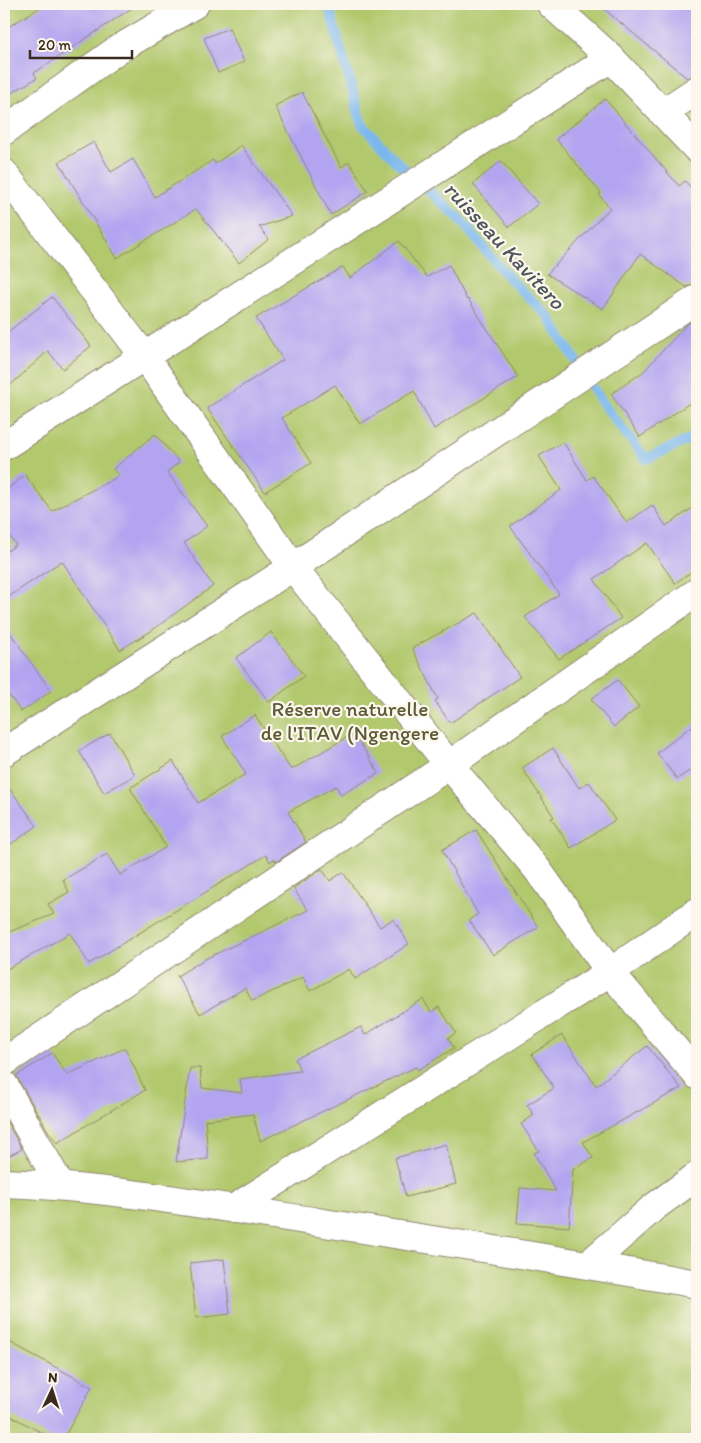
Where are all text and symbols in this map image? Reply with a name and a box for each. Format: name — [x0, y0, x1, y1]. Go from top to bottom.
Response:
scale bar — [30, 28, 132, 60]
text: 20 m — [38, 36, 72, 54]
water label: ruisseau Kavitero — [438, 176, 571, 316]
park label: Réserve naturelle de l'ITAV (Ngengere — [261, 696, 439, 745]
north arrow — [28, 1366, 78, 1416]
text: N — [48, 1369, 58, 1386]

